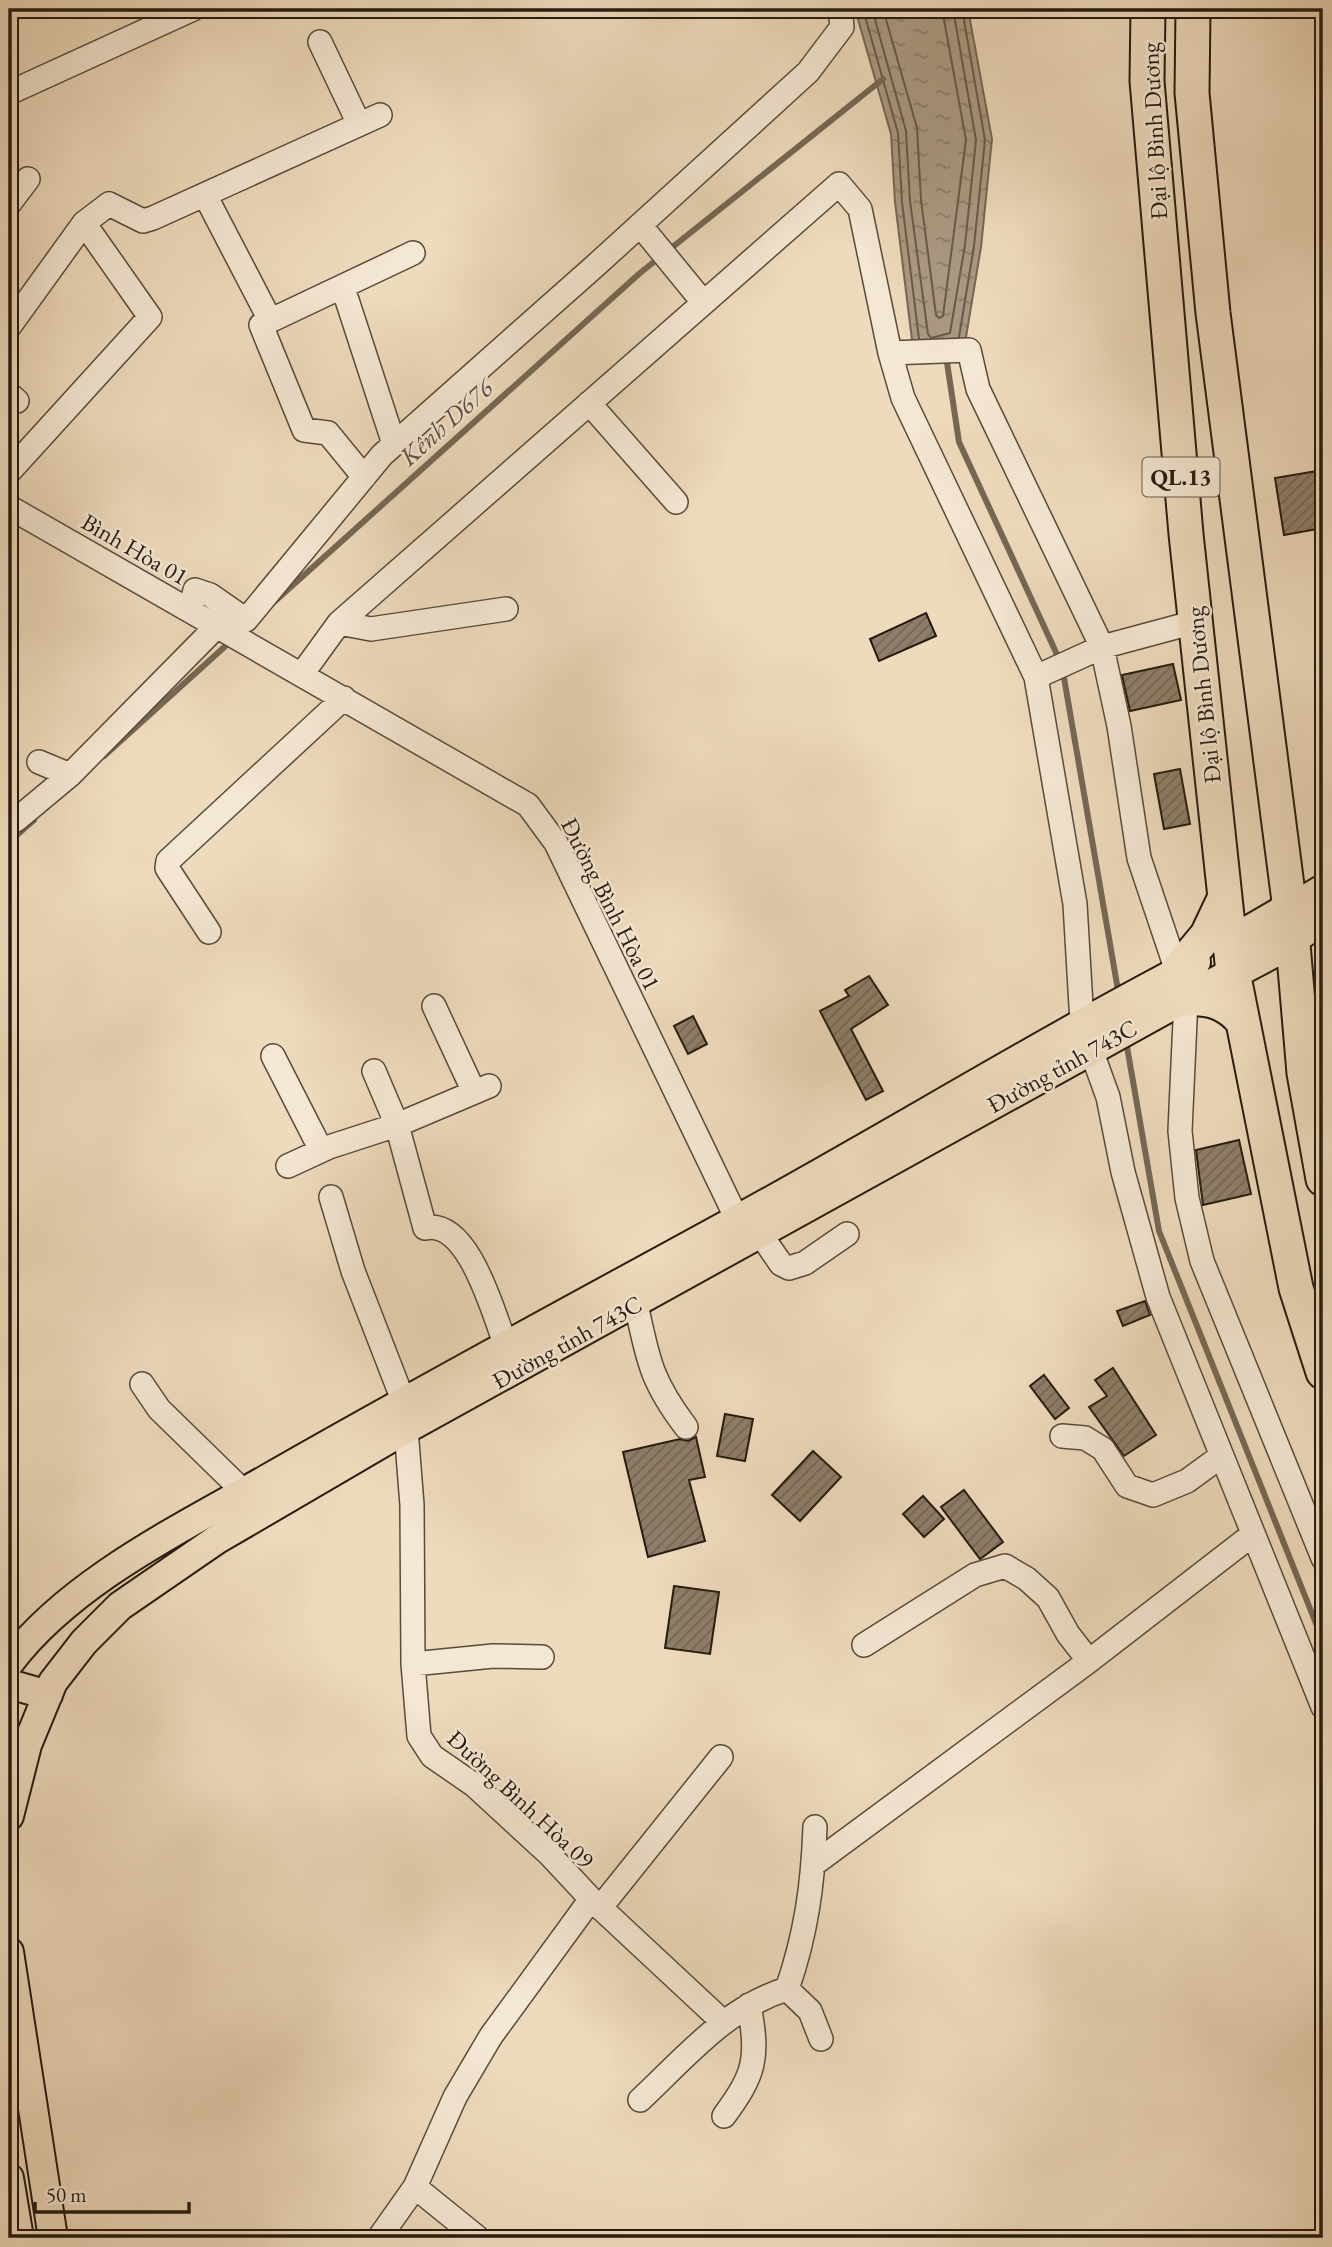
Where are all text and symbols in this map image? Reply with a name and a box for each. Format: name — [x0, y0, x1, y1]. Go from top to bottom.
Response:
street label: Đại lộ Bình Dương — [1134, 41, 1174, 220]
water label: Kênh D676 — [391, 369, 502, 474]
road number: QL.13 — [1142, 457, 1220, 496]
street label: Bình Hòa 01 — [76, 506, 194, 592]
street label: Đại lộ Bình Dương — [1178, 605, 1228, 785]
street label: Đường Bình Hòa 01 — [554, 812, 668, 996]
street label: Đường tỉnh 743C — [982, 1012, 1142, 1120]
street label: Đường tỉnh 743C — [487, 1288, 647, 1396]
street label: Đường Bình Hòa 09 — [441, 1723, 601, 1875]
scale bar — [35, 2170, 189, 2214]
text: 50 m — [46, 2181, 87, 2208]

